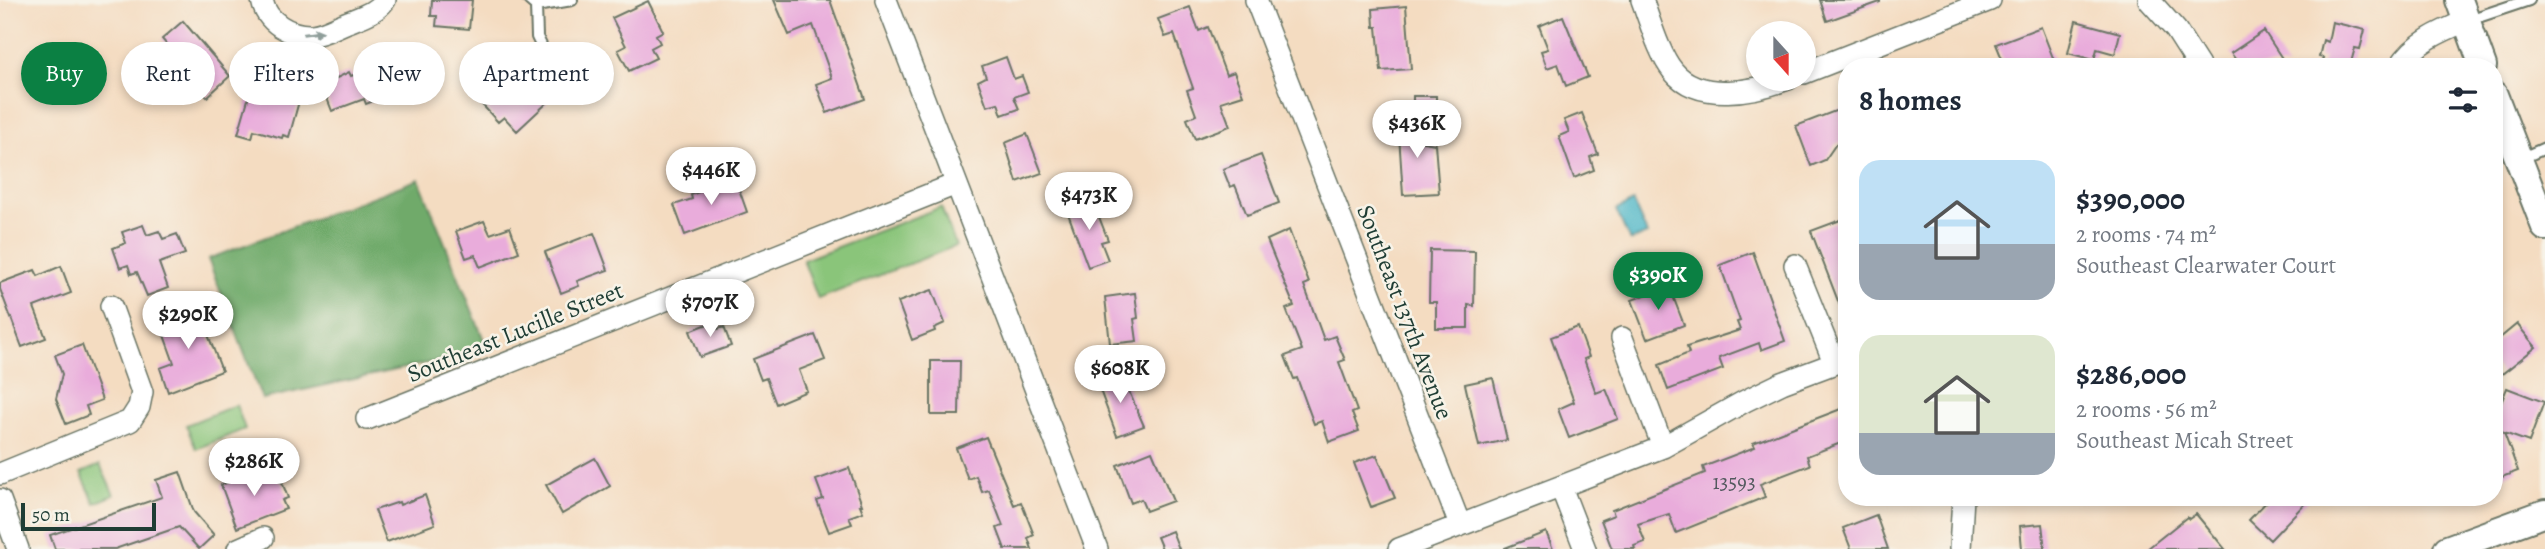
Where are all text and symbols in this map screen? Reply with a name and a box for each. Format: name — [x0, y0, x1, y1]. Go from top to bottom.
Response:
north arrow — [1746, 21, 1816, 91]
map controls — [1746, 21, 1816, 91]
one-way arrow — [303, 27, 325, 38]
chip: Buy — [21, 42, 107, 105]
chip: Rent — [121, 42, 215, 105]
chip: Filters — [229, 42, 339, 105]
chip: New — [353, 42, 445, 105]
chip: Apartment — [459, 42, 614, 105]
text: 8 homes — [1859, 80, 1962, 120]
icon: filters — [2444, 81, 2482, 119]
pin: $436K — [1368, 100, 1466, 160]
text: $436K — [1388, 107, 1446, 138]
pin: $446K — [662, 148, 760, 207]
text: $446K — [682, 154, 740, 185]
pin: $473K — [1040, 173, 1138, 232]
text: $473K — [1061, 179, 1117, 210]
text: $390,000 — [2076, 179, 2185, 219]
icon: home — [1915, 188, 1999, 272]
street label: Southeast 137th Avenue — [1349, 200, 1461, 424]
text: 2 rooms · 74 m² — [2076, 219, 2216, 250]
text: Southeast Clearwater Court — [2076, 250, 2336, 281]
pin: $390K — [1609, 252, 1707, 312]
text: $390K — [1629, 259, 1687, 290]
street label: Southeast Lucille Street — [402, 274, 628, 390]
pin: $707K — [661, 280, 759, 339]
text: $707K — [681, 286, 739, 317]
pin: $290K — [139, 292, 237, 351]
text: $290K — [158, 298, 218, 329]
pin: $608K — [1071, 346, 1169, 405]
text: $608K — [1090, 352, 1150, 383]
text: $286,000 — [2076, 354, 2186, 394]
icon: home — [1915, 363, 1999, 447]
text: 2 rooms · 56 m² — [2076, 394, 2217, 425]
text: Southeast Micah Street — [2076, 425, 2293, 456]
pin: $286K — [205, 438, 303, 498]
text: $286K — [225, 445, 283, 476]
house number: 13593 — [1712, 468, 1756, 496]
scale bar — [21, 500, 156, 532]
text: 50 m — [32, 502, 70, 528]

